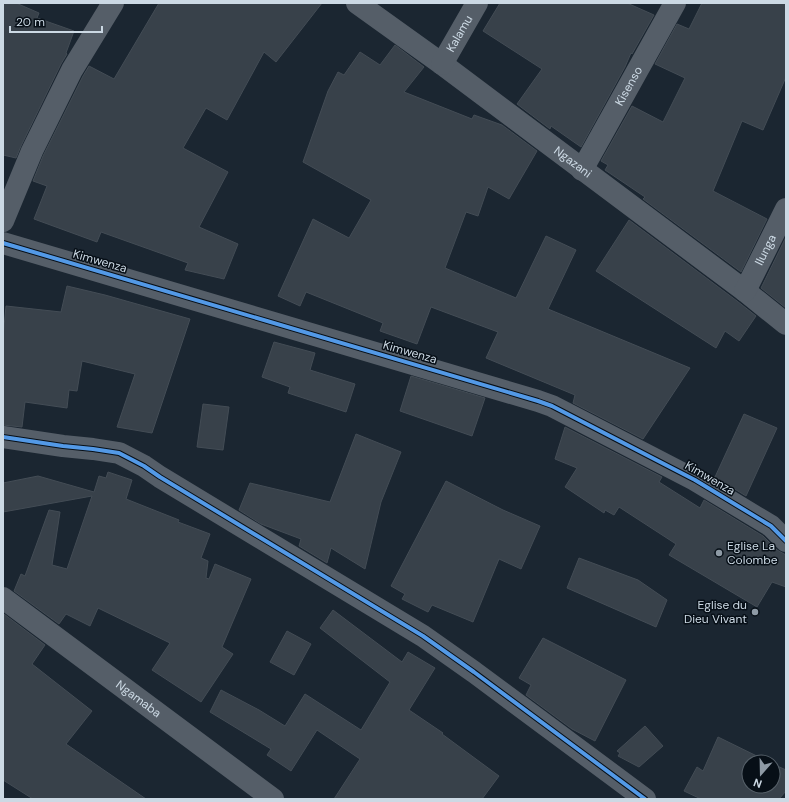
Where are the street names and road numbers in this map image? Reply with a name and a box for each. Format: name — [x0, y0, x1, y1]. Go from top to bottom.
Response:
street label: Kalamu — [443, 12, 476, 55]
street label: Kisenso — [611, 64, 646, 109]
street label: Ngazani — [551, 143, 595, 181]
street label: Ilunga — [751, 232, 780, 268]
street label: Kimwenza — [71, 246, 129, 276]
street label: Kimwenza — [381, 337, 439, 367]
street label: Kimwenza — [682, 457, 738, 499]
street label: Ngamaba — [113, 677, 165, 721]

